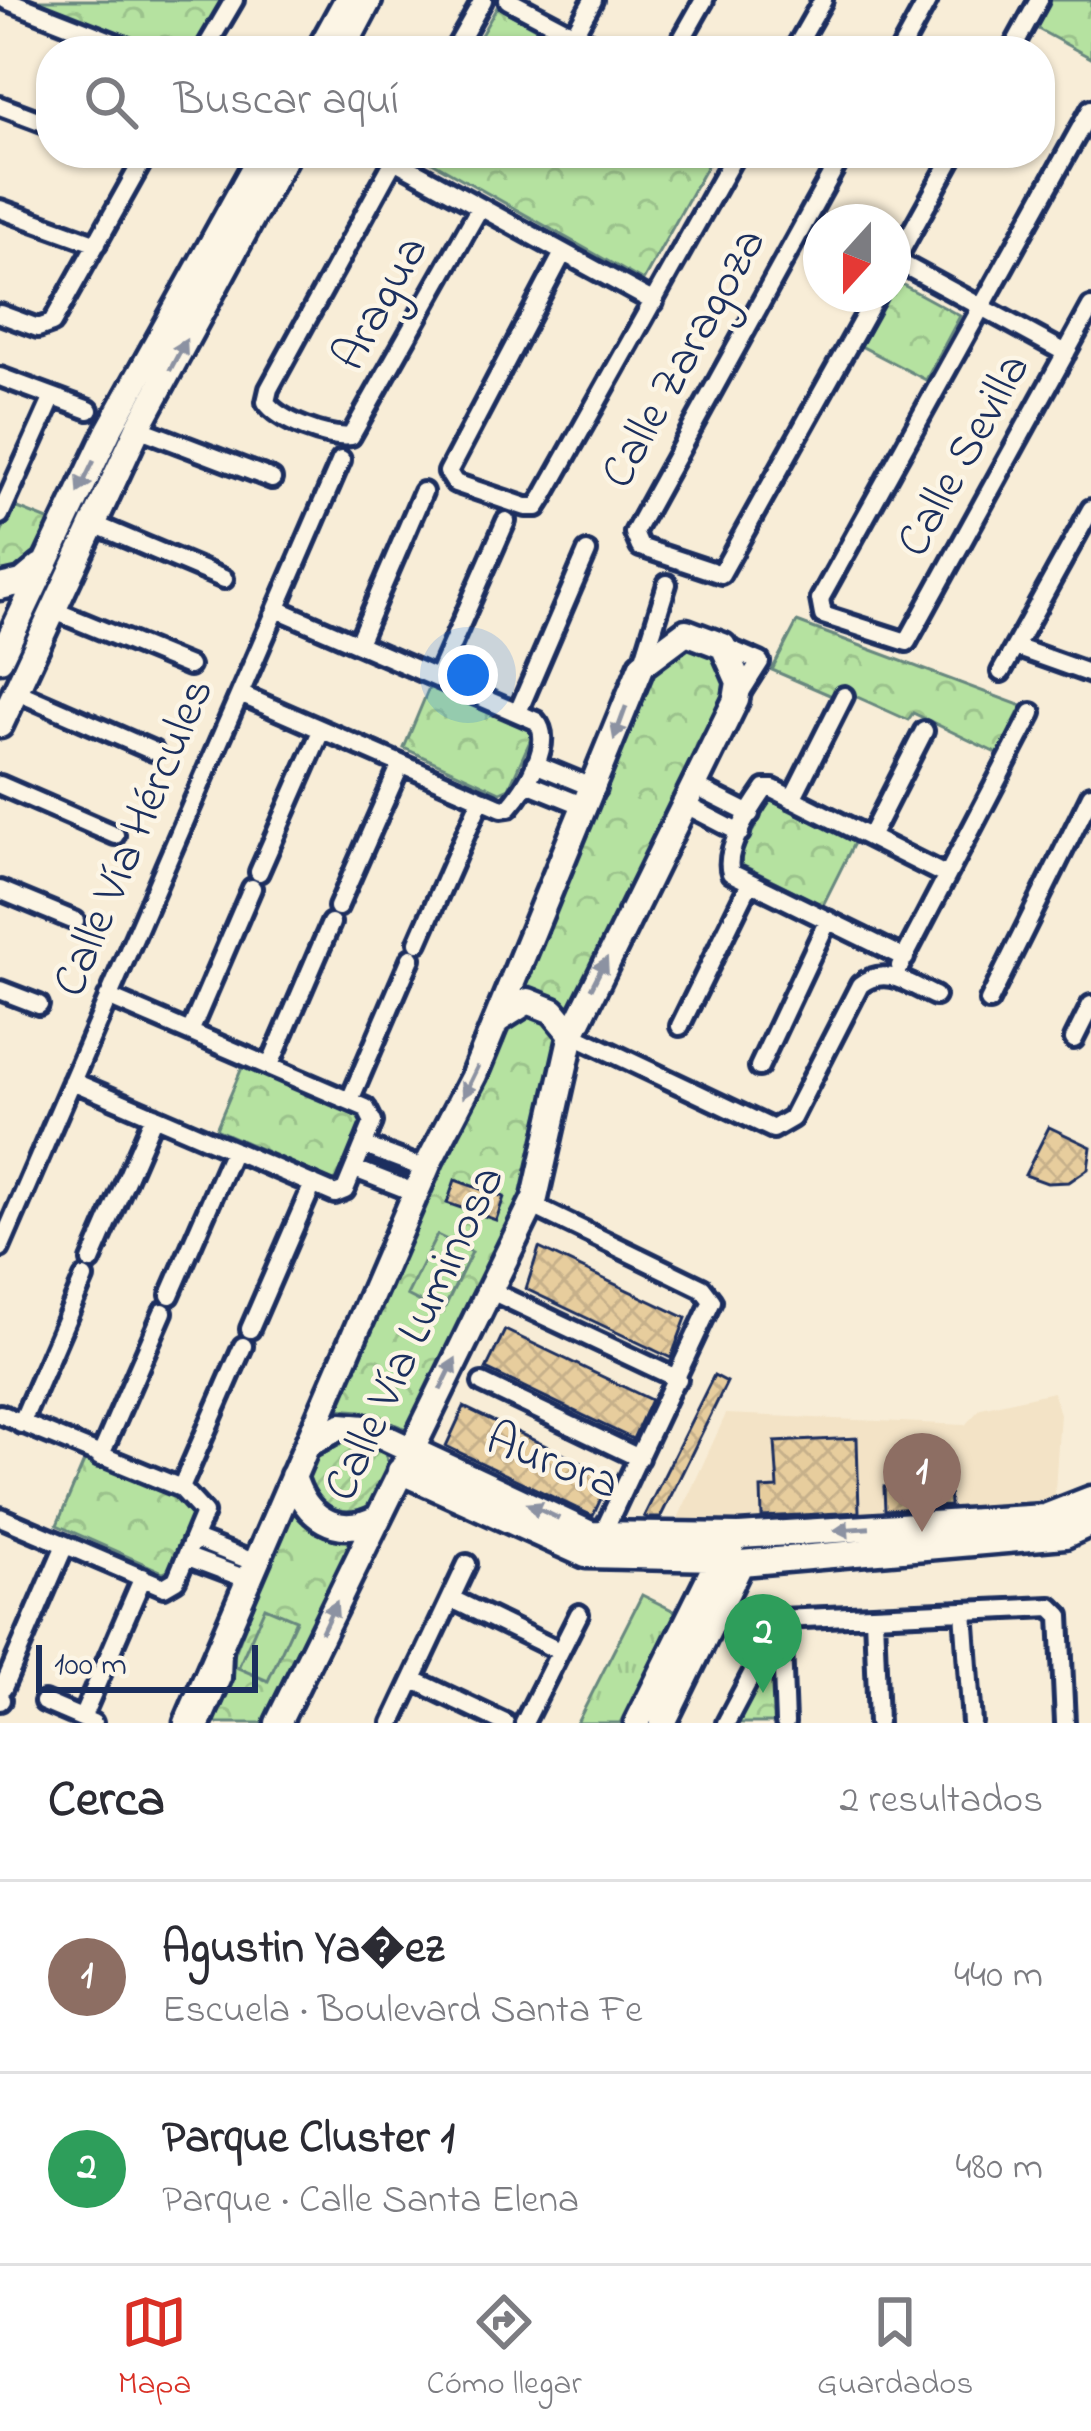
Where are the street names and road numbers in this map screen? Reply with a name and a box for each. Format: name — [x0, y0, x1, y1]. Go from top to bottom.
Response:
street label: Calle Zaragoza — [584, 216, 786, 503]
street label: Aragua — [316, 224, 449, 385]
street label: Calle Sevilla — [880, 341, 1050, 571]
street label: Calle Vía Hércules — [36, 668, 234, 1008]
street label: Calle Vía Luminosa — [307, 1155, 525, 1513]
street label: Aurora — [475, 1406, 629, 1520]

